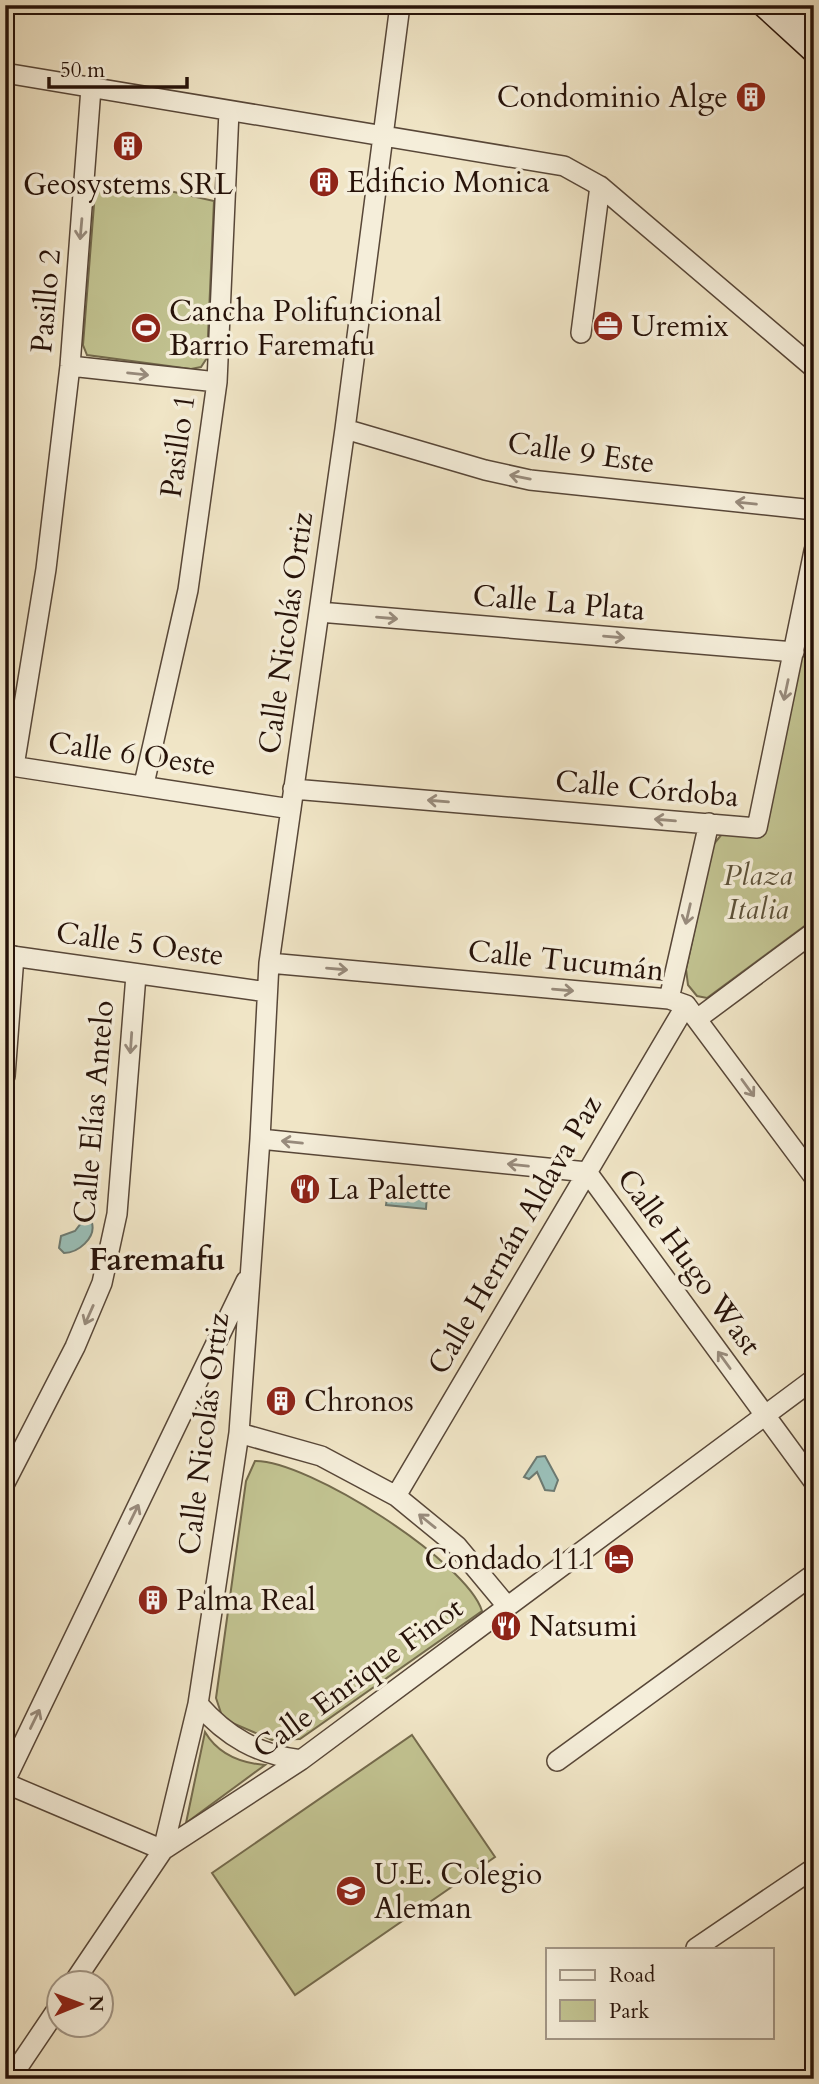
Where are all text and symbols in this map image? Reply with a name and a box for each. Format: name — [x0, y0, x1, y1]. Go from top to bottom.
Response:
scale bar — [49, 46, 187, 90]
text: 50 m — [60, 56, 105, 85]
place label: Condominio Alge — [497, 77, 728, 118]
building icon: Condominio Alge — [734, 80, 768, 114]
building icon: Geosystems SRL — [111, 129, 145, 163]
place label: Edificio Monica — [347, 162, 550, 203]
place label: Geosystems SRL — [23, 164, 234, 205]
building icon: Edificio Monica — [307, 165, 341, 199]
one-way arrow — [74, 217, 87, 240]
street label: Pasillo 2 — [21, 247, 71, 355]
place label: Cancha Polifuncional Barrio Faremafu — [169, 291, 442, 366]
place label: Uremix — [631, 306, 729, 347]
office icon: Uremix — [591, 309, 625, 343]
sports icon: Cancha Polifuncional Barrio Faremafu — [129, 311, 163, 345]
one-way arrow — [126, 367, 149, 380]
street label: Pasillo 1 — [150, 392, 206, 500]
street label: Calle 9 Este — [505, 422, 657, 484]
one-way arrow — [509, 470, 532, 484]
one-way arrow — [735, 496, 758, 509]
street label: Calle Nicolás Ortiz — [249, 509, 323, 756]
street label: Calle La Plata — [471, 575, 647, 631]
one-way arrow — [375, 612, 398, 625]
one-way arrow — [602, 631, 624, 644]
one-way arrow — [778, 678, 792, 701]
street label: Calle 6 Oeste — [45, 722, 219, 786]
street label: Calle Córdoba — [553, 761, 741, 817]
one-way arrow — [427, 794, 450, 807]
one-way arrow — [654, 813, 676, 826]
park label: Plaza Italia — [723, 855, 793, 930]
one-way arrow — [681, 902, 695, 925]
street label: Calle 5 Oeste — [53, 912, 227, 976]
street label: Calle Tucumán — [466, 930, 666, 992]
one-way arrow — [325, 963, 348, 976]
one-way arrow — [552, 984, 574, 997]
street label: Calle Elías Antelo — [64, 999, 124, 1225]
one-way arrow — [124, 1031, 137, 1054]
one-way arrow — [741, 1078, 755, 1097]
street label: Calle Hernán Aldava Paz — [418, 1087, 612, 1382]
one-way arrow — [281, 1136, 304, 1149]
one-way arrow — [507, 1159, 530, 1172]
street label: Calle Hugo Wast — [607, 1161, 771, 1364]
place label: La Palette — [328, 1169, 452, 1210]
restaurant icon: La Palette — [288, 1172, 322, 1206]
district label: Faremafu — [89, 1238, 225, 1282]
one-way arrow — [82, 1303, 95, 1325]
street label: Calle Nicolás Ortiz — [169, 1310, 239, 1557]
one-way arrow — [716, 1351, 731, 1370]
place label: Chronos — [304, 1381, 414, 1422]
building icon: Chronos — [264, 1384, 298, 1418]
one-way arrow — [128, 1504, 141, 1525]
one-way arrow — [418, 1513, 436, 1529]
place label: Condado 111 — [425, 1539, 596, 1580]
hotel icon: Condado 111 — [602, 1542, 636, 1576]
place label: Palma Real — [176, 1580, 316, 1621]
building icon: Palma Real — [136, 1583, 170, 1617]
street label: Calle Enrique Finot — [245, 1588, 472, 1768]
place label: Natsumi — [529, 1606, 637, 1647]
restaurant icon: Natsumi — [489, 1609, 523, 1643]
one-way arrow — [29, 1709, 42, 1730]
place label: U.E. Colegio Aleman — [374, 1854, 542, 1929]
school or university icon: U.E. Colegio Aleman — [334, 1874, 368, 1908]
legend — [546, 1948, 774, 2038]
text: Road — [609, 1961, 655, 1990]
north arrow — [46, 1968, 116, 2038]
text: N — [83, 1995, 109, 2013]
text: Park — [609, 1997, 650, 2026]

